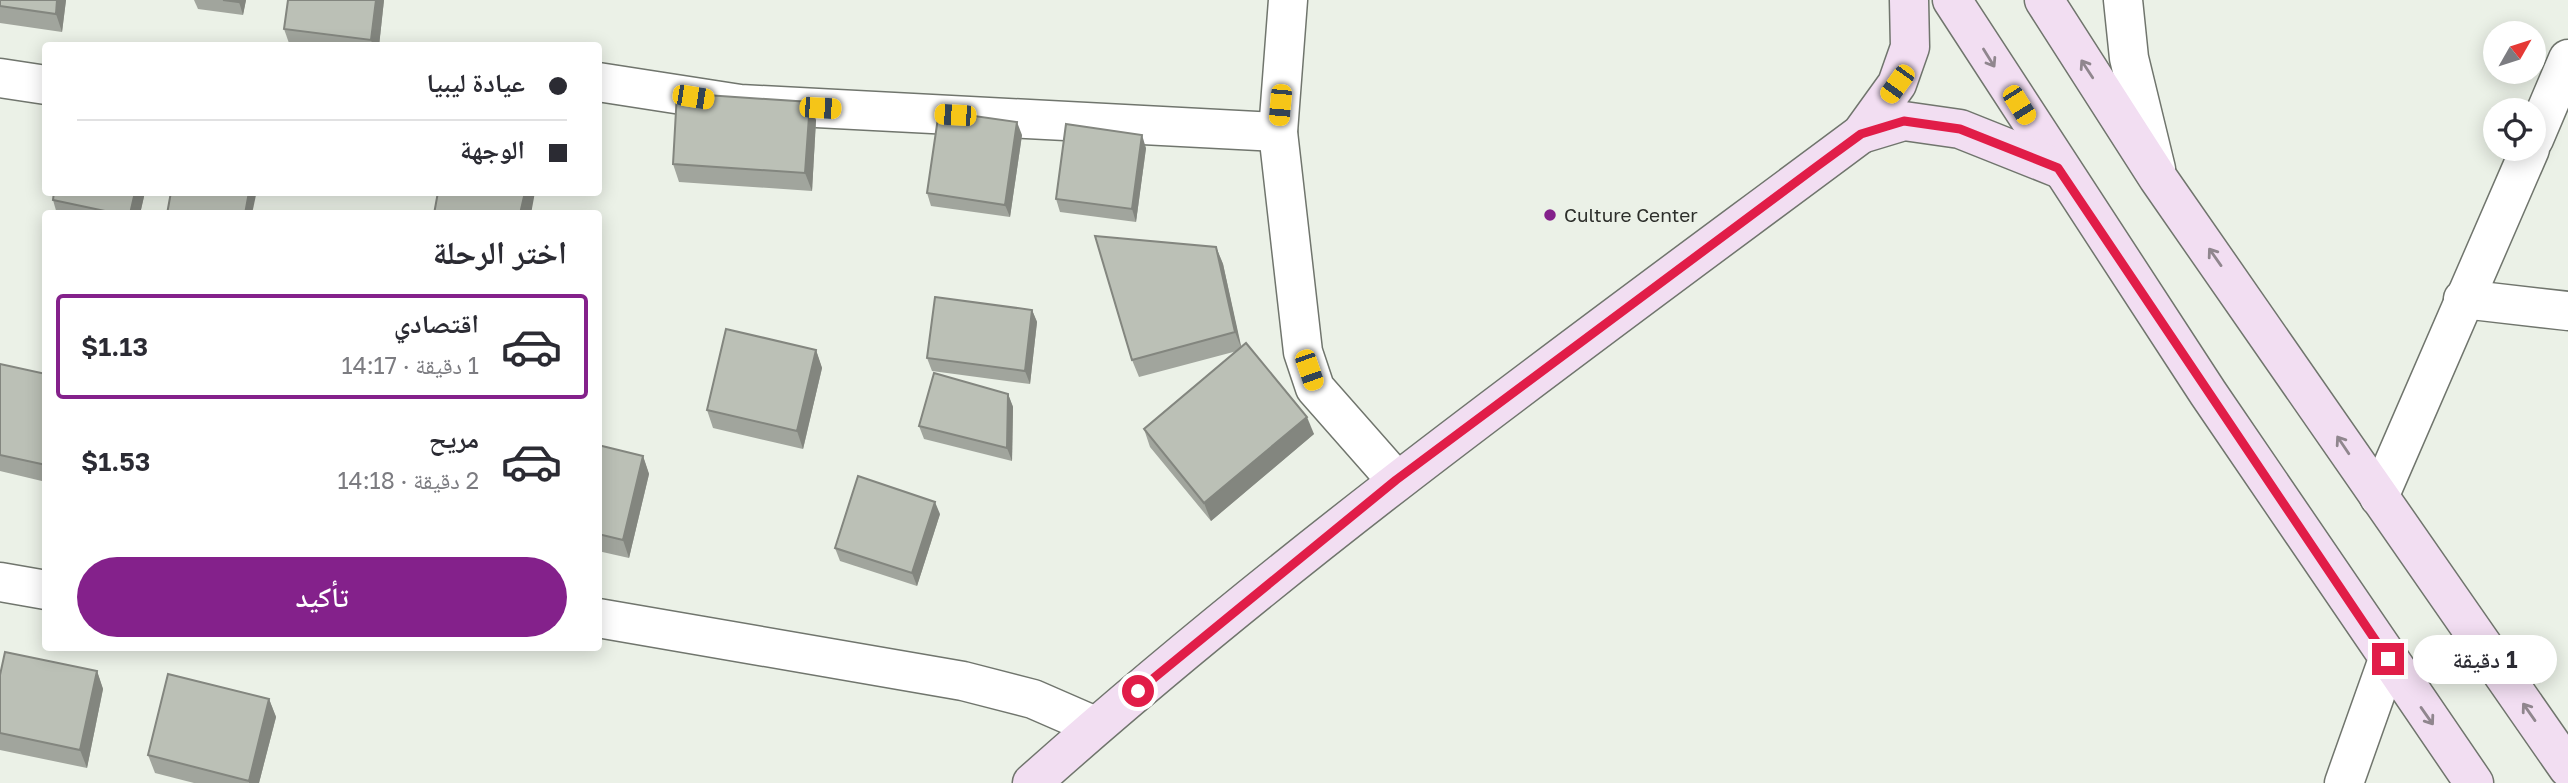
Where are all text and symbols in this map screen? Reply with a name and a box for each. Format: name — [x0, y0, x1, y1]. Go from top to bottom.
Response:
north arrow — [2483, 21, 2546, 84]
map controls — [2483, 21, 2546, 161]
one-way arrow — [1982, 47, 1996, 67]
one-way arrow — [2080, 59, 2094, 79]
car — [1877, 61, 1918, 107]
text: عيادة ليبيا — [426, 67, 525, 98]
car — [1999, 82, 2040, 128]
car — [671, 83, 716, 111]
car — [1268, 83, 1293, 127]
car — [799, 96, 842, 120]
button: locate — [2483, 98, 2546, 161]
car — [934, 103, 977, 127]
text: الوجهة — [460, 134, 525, 165]
place label: Culture Center — [1564, 203, 1698, 226]
marker: Culture Center — [1542, 207, 1558, 223]
text: اختر الرحلة — [433, 233, 567, 271]
one-way arrow — [2207, 248, 2222, 267]
text: اقتصادي — [394, 308, 479, 339]
icon: car — [500, 315, 563, 378]
text: $1.13 — [81, 331, 148, 362]
car — [1293, 347, 1326, 393]
text: 1 دقيقة · 14:17 — [341, 351, 479, 379]
text: مريح — [429, 423, 479, 454]
icon: car — [500, 430, 563, 493]
one-way arrow — [2336, 436, 2351, 455]
text: $1.53 — [81, 446, 151, 477]
text: 2 دقيقة · 14:18 — [337, 466, 479, 494]
button: تأكيد — [77, 557, 567, 637]
callout: 1 دقيقة — [2412, 634, 2556, 684]
route end — [2372, 643, 2404, 675]
text: 1 دقيقة — [2452, 645, 2518, 673]
route start — [1122, 675, 1154, 707]
one-way arrow — [2522, 703, 2536, 722]
one-way arrow — [2420, 706, 2434, 725]

